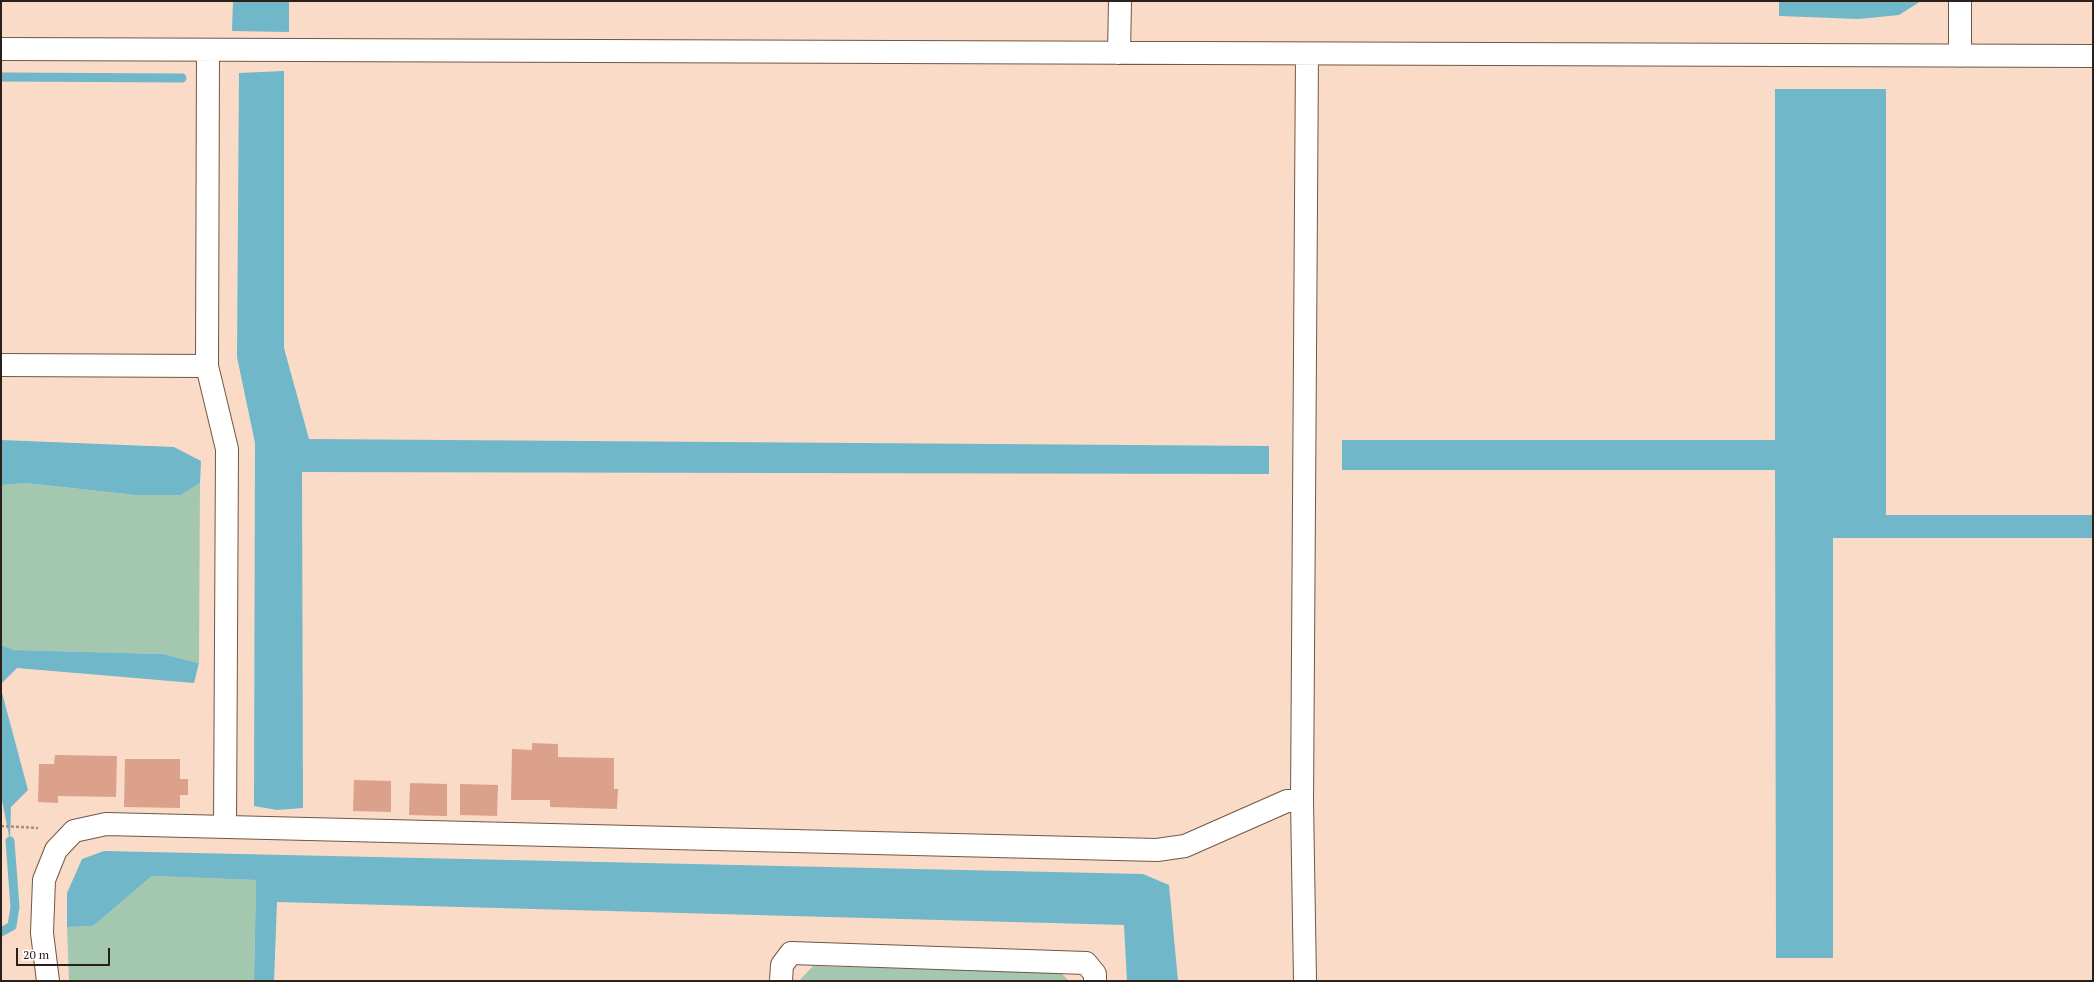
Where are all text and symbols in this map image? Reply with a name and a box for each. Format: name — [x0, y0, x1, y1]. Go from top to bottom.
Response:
scale bar — [18, 940, 112, 966]
text: 20 m — [23, 947, 49, 962]

